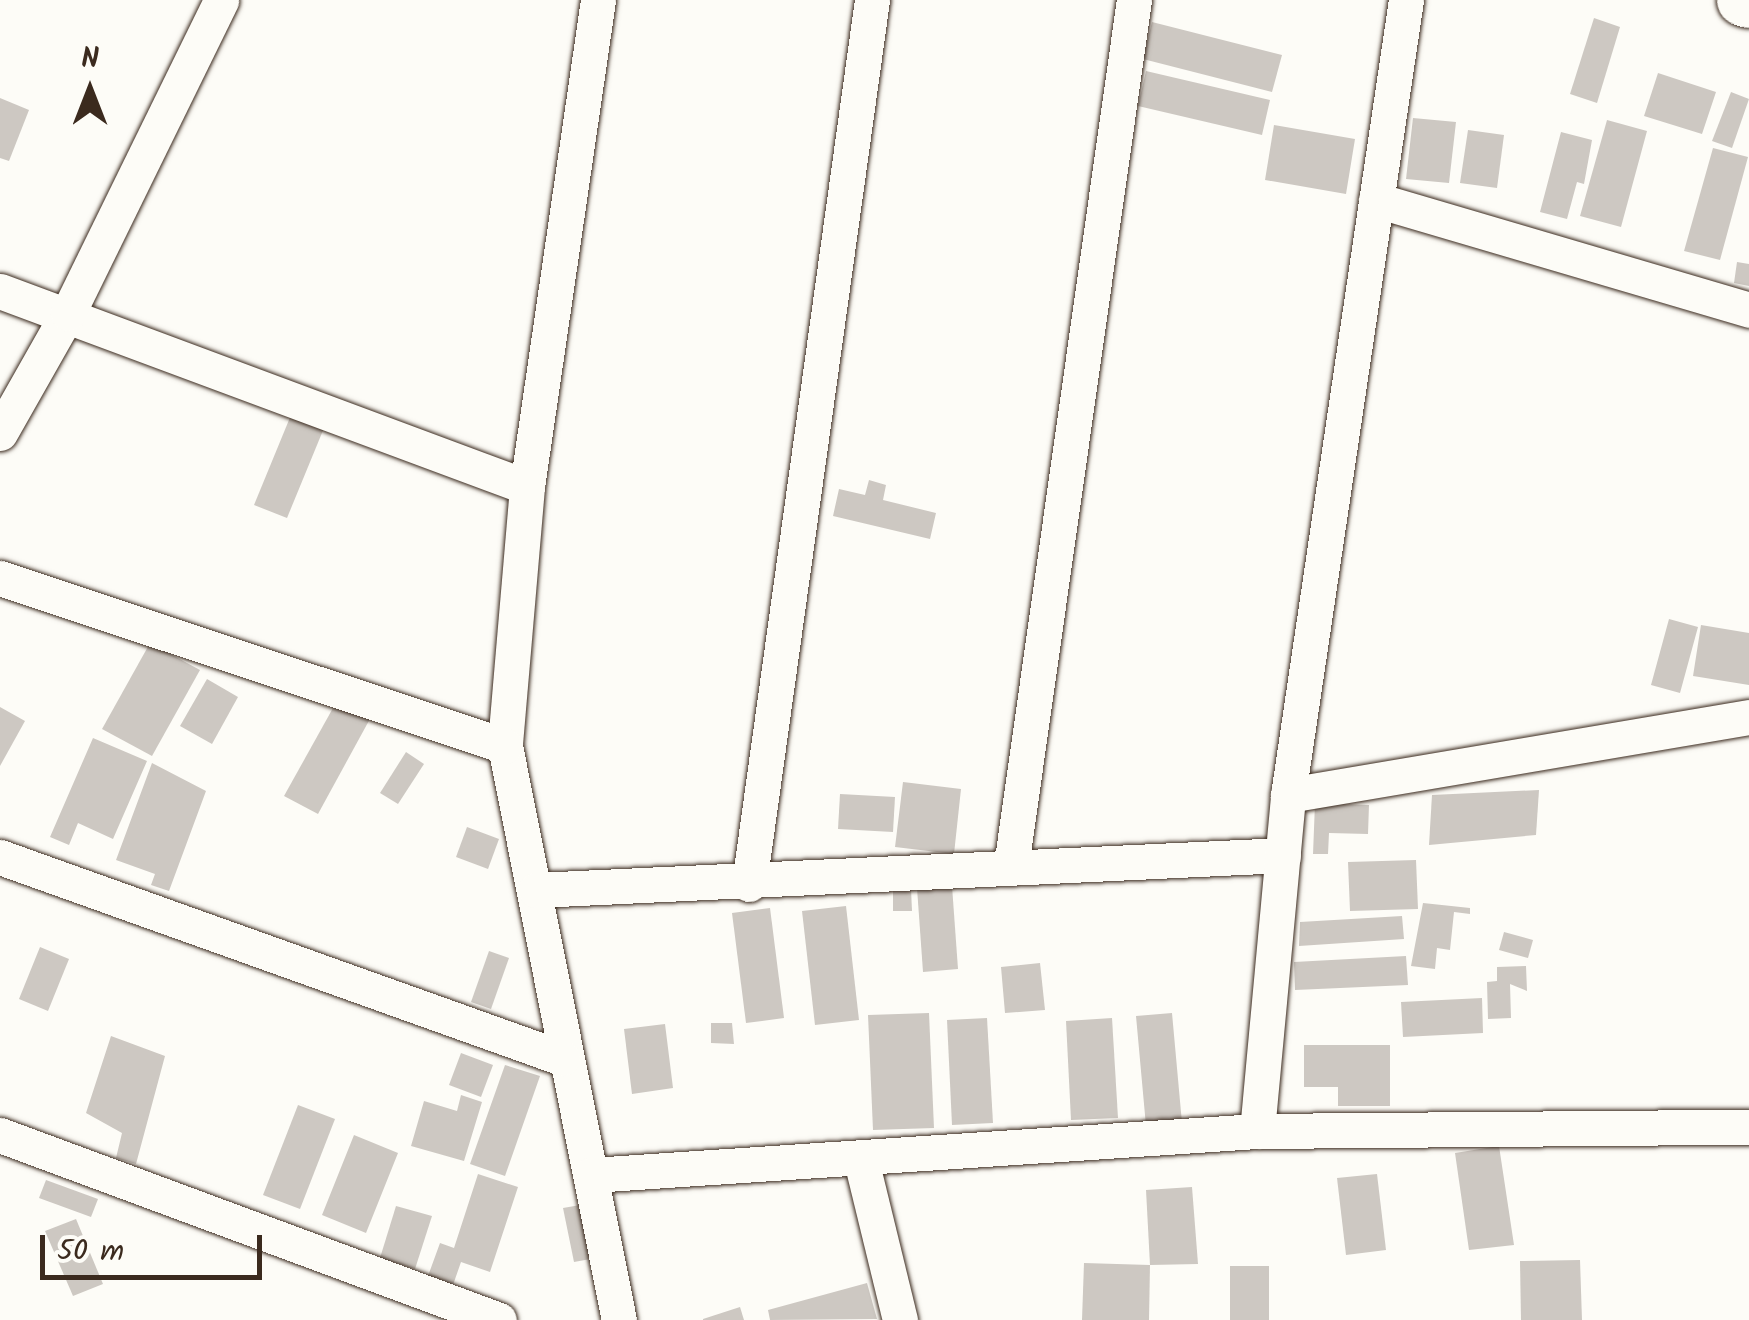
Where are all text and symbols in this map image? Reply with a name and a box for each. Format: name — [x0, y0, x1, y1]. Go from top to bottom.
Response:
text: N — [81, 37, 99, 82]
north arrow — [40, 40, 140, 140]
scale bar — [45, 1215, 268, 1277]
text: 50 m — [57, 1228, 124, 1276]

